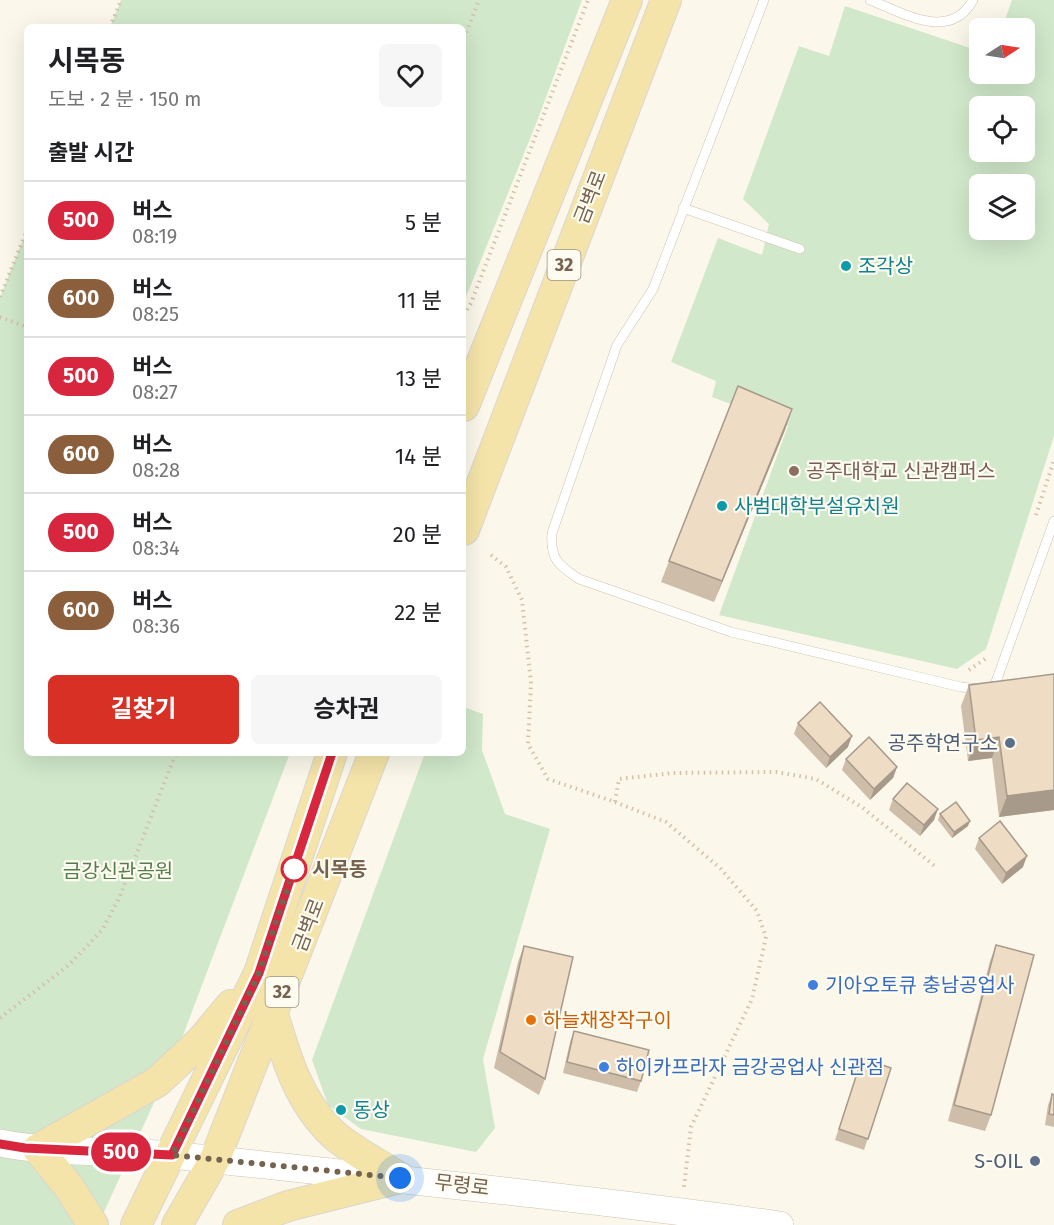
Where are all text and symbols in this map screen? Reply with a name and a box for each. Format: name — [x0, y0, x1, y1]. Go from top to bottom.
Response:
north arrow — [969, 18, 1035, 84]
map controls — [969, 18, 1035, 240]
text: 시목동 — [48, 44, 125, 77]
button: heart — [379, 44, 442, 107]
text: 도보 · 2 분 · 150 m — [48, 87, 201, 111]
button: locate — [969, 96, 1035, 162]
text: 출발 시간 — [48, 139, 134, 166]
street label: 금벽로 — [569, 167, 611, 227]
button: layers — [969, 174, 1035, 240]
text: 버스 — [132, 197, 172, 224]
text: 500 — [63, 207, 99, 233]
text: 5 분 — [405, 209, 442, 236]
text: 08:19 — [132, 224, 177, 248]
road number: 32 — [548, 250, 580, 280]
place label: 조각상 — [858, 254, 913, 278]
marker: 조각상 — [839, 259, 853, 273]
text: 버스 — [132, 275, 172, 302]
text: 600 — [63, 285, 99, 311]
text: 11 분 — [397, 287, 442, 314]
text: 08:25 — [132, 302, 179, 326]
text: 버스 — [132, 353, 172, 380]
text: 500 — [63, 363, 99, 389]
text: 13 분 — [395, 365, 442, 392]
text: 08:27 — [132, 380, 178, 404]
text: 버스 — [132, 431, 172, 458]
text: 600 — [63, 441, 99, 467]
text: 14 분 — [395, 443, 442, 470]
text: 08:28 — [132, 458, 180, 482]
place label: 공주대학교 신관캠퍼스 — [806, 459, 995, 483]
marker: 공주대학교 신관캠퍼스 — [787, 464, 801, 478]
place label: 사범대학부설유치원 — [734, 494, 900, 518]
marker: 사범대학부설유치원 — [715, 499, 729, 513]
text: 버스 — [132, 509, 172, 536]
text: 500 — [63, 519, 99, 545]
text: 20 분 — [393, 521, 442, 548]
text: 08:34 — [132, 536, 180, 560]
text: 버스 — [132, 587, 172, 614]
text: 600 — [63, 597, 99, 623]
text: 22 분 — [394, 599, 442, 626]
text: 08:36 — [132, 614, 180, 638]
button: 길찾기 — [48, 675, 239, 744]
button: 승차권 — [251, 675, 442, 744]
place label: 공주학연구소 — [888, 731, 998, 755]
marker: 공주학연구소 — [1003, 736, 1017, 750]
marker: 시목동 — [281, 856, 307, 882]
place label: 시목동 — [312, 857, 367, 881]
park label: 금강신관공원 — [63, 859, 173, 883]
street label: 금벽로 — [287, 895, 329, 955]
place label: 기아오토큐 충남공업사 — [825, 973, 1014, 997]
road number: 32 — [266, 977, 298, 1007]
marker: 기아오토큐 충남공업사 — [806, 978, 820, 992]
place label: 하늘채장작구이 — [543, 1008, 672, 1032]
marker: 하늘채장작구이 — [524, 1013, 538, 1027]
place label: 하이카프라자 금강공업사 신관점 — [616, 1055, 884, 1079]
marker: 하이카프라자 금강공업사 신관점 — [597, 1060, 611, 1074]
place label: 동상 — [353, 1098, 390, 1122]
marker: 동상 — [334, 1103, 348, 1117]
line badge: 500 — [86, 1132, 156, 1172]
text: 500 — [103, 1139, 139, 1165]
place label: S-OIL — [974, 1149, 1023, 1173]
marker: S-OIL — [1028, 1154, 1042, 1168]
your location — [385, 1163, 415, 1193]
street label: 무령로 — [433, 1170, 491, 1200]

